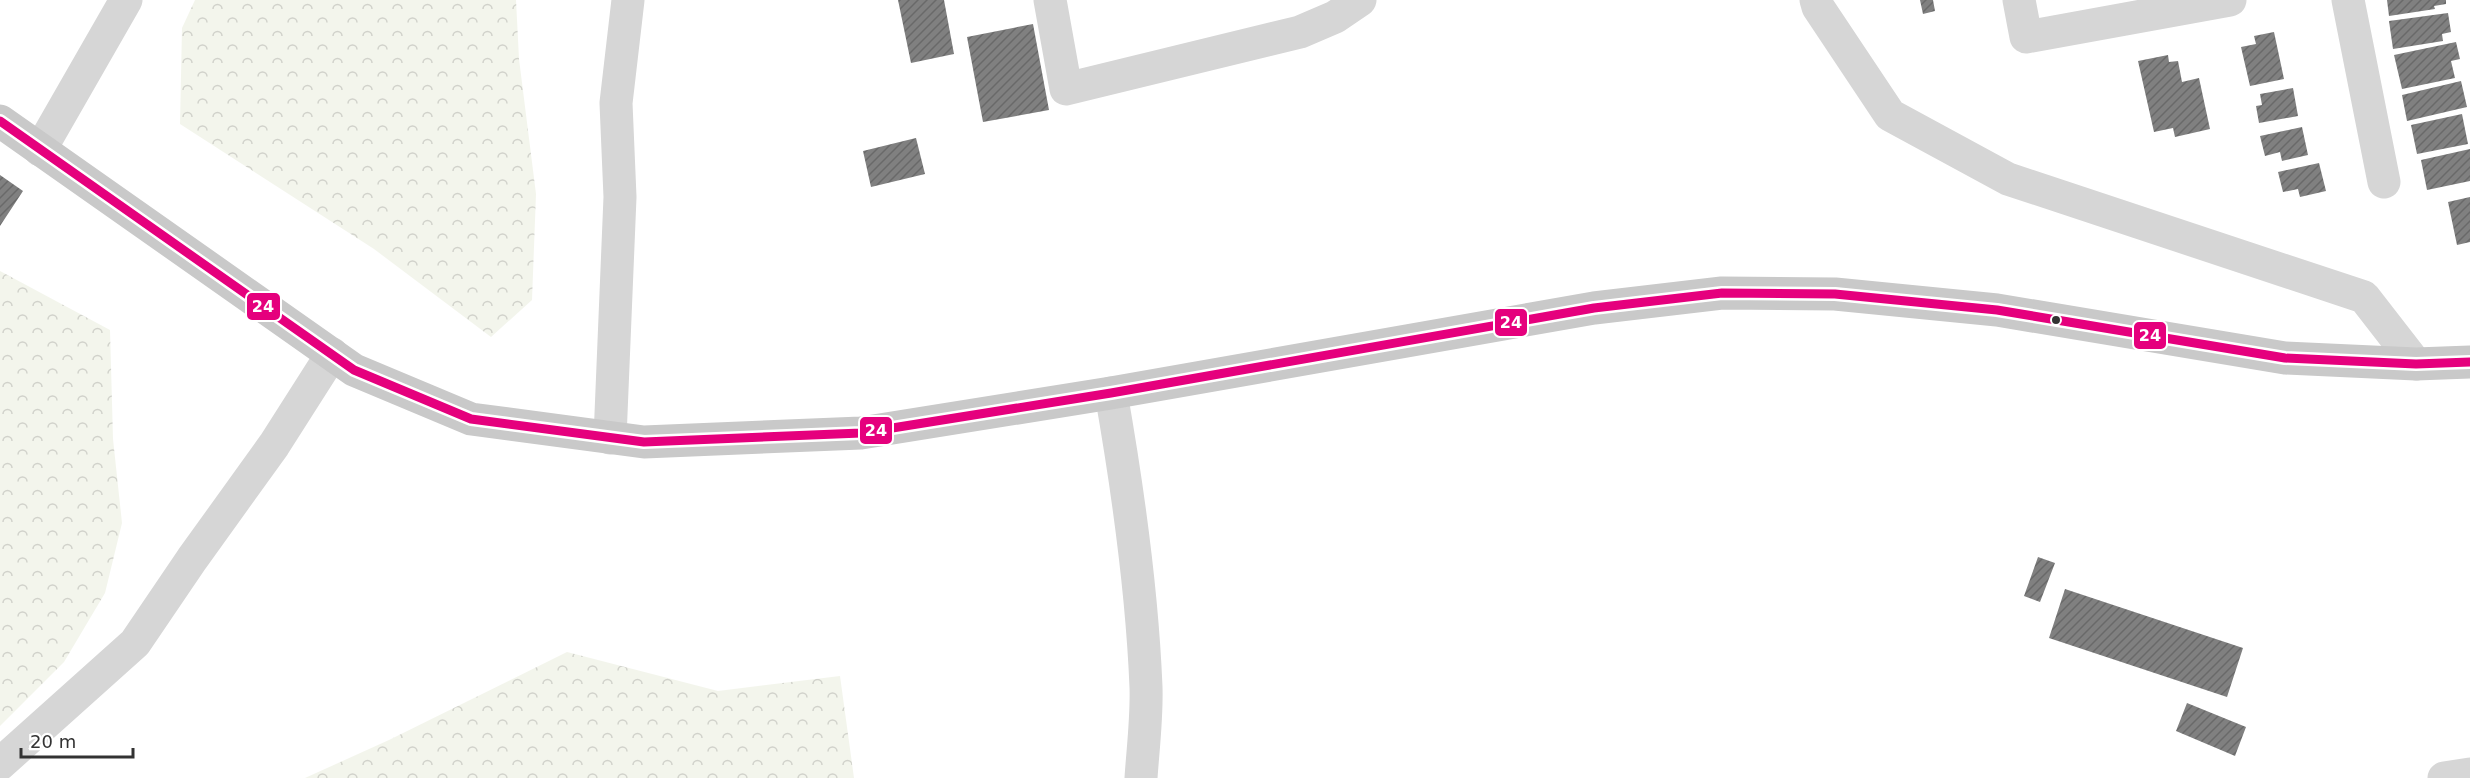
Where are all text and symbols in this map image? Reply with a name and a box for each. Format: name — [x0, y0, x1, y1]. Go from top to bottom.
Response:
line badge: 24 — [246, 292, 281, 321]
text: 24 — [252, 297, 274, 316]
line badge: 24 — [1494, 308, 1528, 337]
text: 24 — [1500, 313, 1522, 332]
unlabelled marker — [2050, 314, 2062, 326]
line badge: 24 — [2133, 321, 2167, 350]
text: 24 — [2139, 326, 2161, 345]
line badge: 24 — [859, 416, 893, 445]
text: 24 — [865, 421, 887, 440]
scale bar — [21, 721, 134, 759]
text: 20 m — [30, 731, 76, 752]

